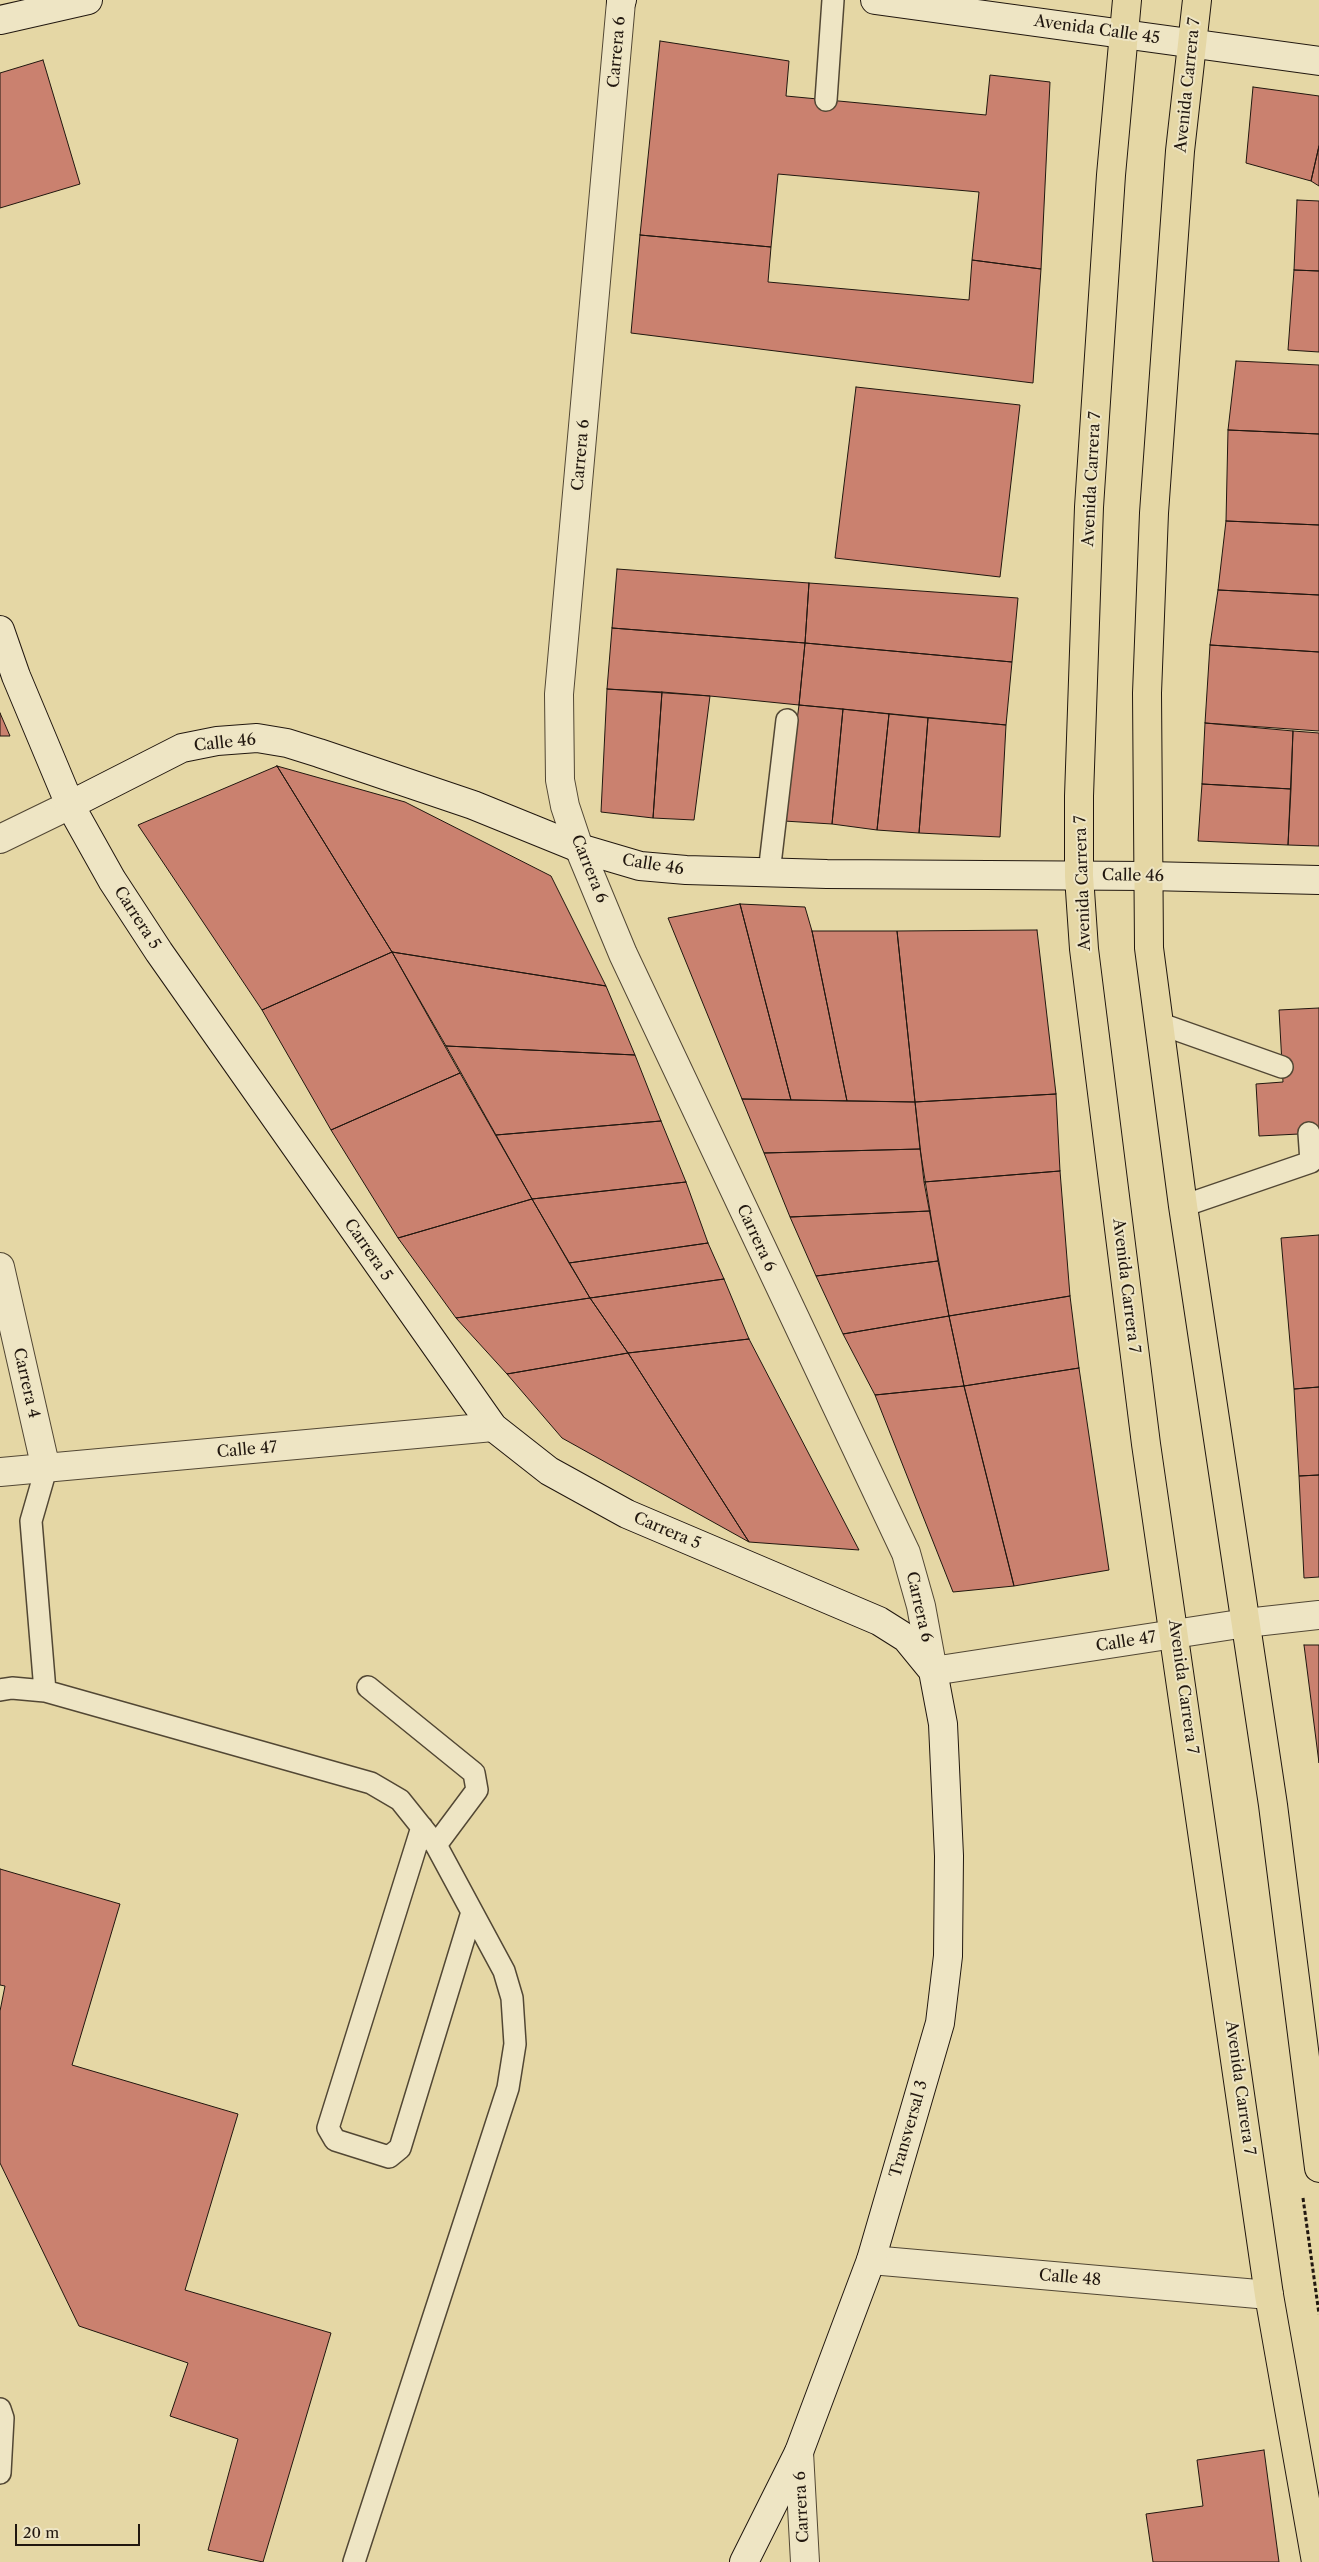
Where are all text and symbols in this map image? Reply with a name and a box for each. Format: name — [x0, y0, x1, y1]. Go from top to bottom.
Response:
street label: Avenida Calle 45 — [1033, 12, 1161, 48]
street label: Carrera 6 — [604, 15, 630, 89]
street label: Avenida Carrera 7 — [1171, 17, 1205, 153]
street label: Avenida Carrera 7 — [1079, 411, 1105, 547]
street label: Carrera 6 — [568, 418, 594, 492]
street label: Calle 46 — [193, 730, 257, 756]
street label: Avenida Carrera 7 — [1071, 815, 1095, 951]
street label: Carrera 6 — [567, 832, 611, 906]
street label: Calle 46 — [621, 851, 685, 879]
street label: Calle 46 — [1102, 866, 1164, 886]
street label: Carrera 5 — [110, 883, 164, 953]
street label: Carrera 6 — [732, 1201, 780, 1275]
street label: Carrera 5 — [340, 1215, 396, 1285]
street label: Avenida Carrera 7 — [1108, 1218, 1144, 1354]
street label: Carrera 4 — [9, 1346, 43, 1420]
street label: Calle 47 — [216, 1438, 278, 1462]
street label: Carrera 5 — [631, 1508, 703, 1554]
street label: Carrera 6 — [902, 1570, 936, 1644]
street label: Avenida Carrera 7 — [1164, 1619, 1202, 1755]
street label: Calle 47 — [1095, 1628, 1157, 1656]
street label: Avenida Carrera 7 — [1221, 2020, 1259, 2156]
street label: Transversal 3 — [886, 2078, 932, 2180]
street label: Calle 48 — [1038, 2266, 1102, 2290]
street label: Carrera 6 — [791, 2471, 813, 2543]
scale bar — [18, 2514, 142, 2546]
text: 20 m — [23, 2523, 59, 2542]

